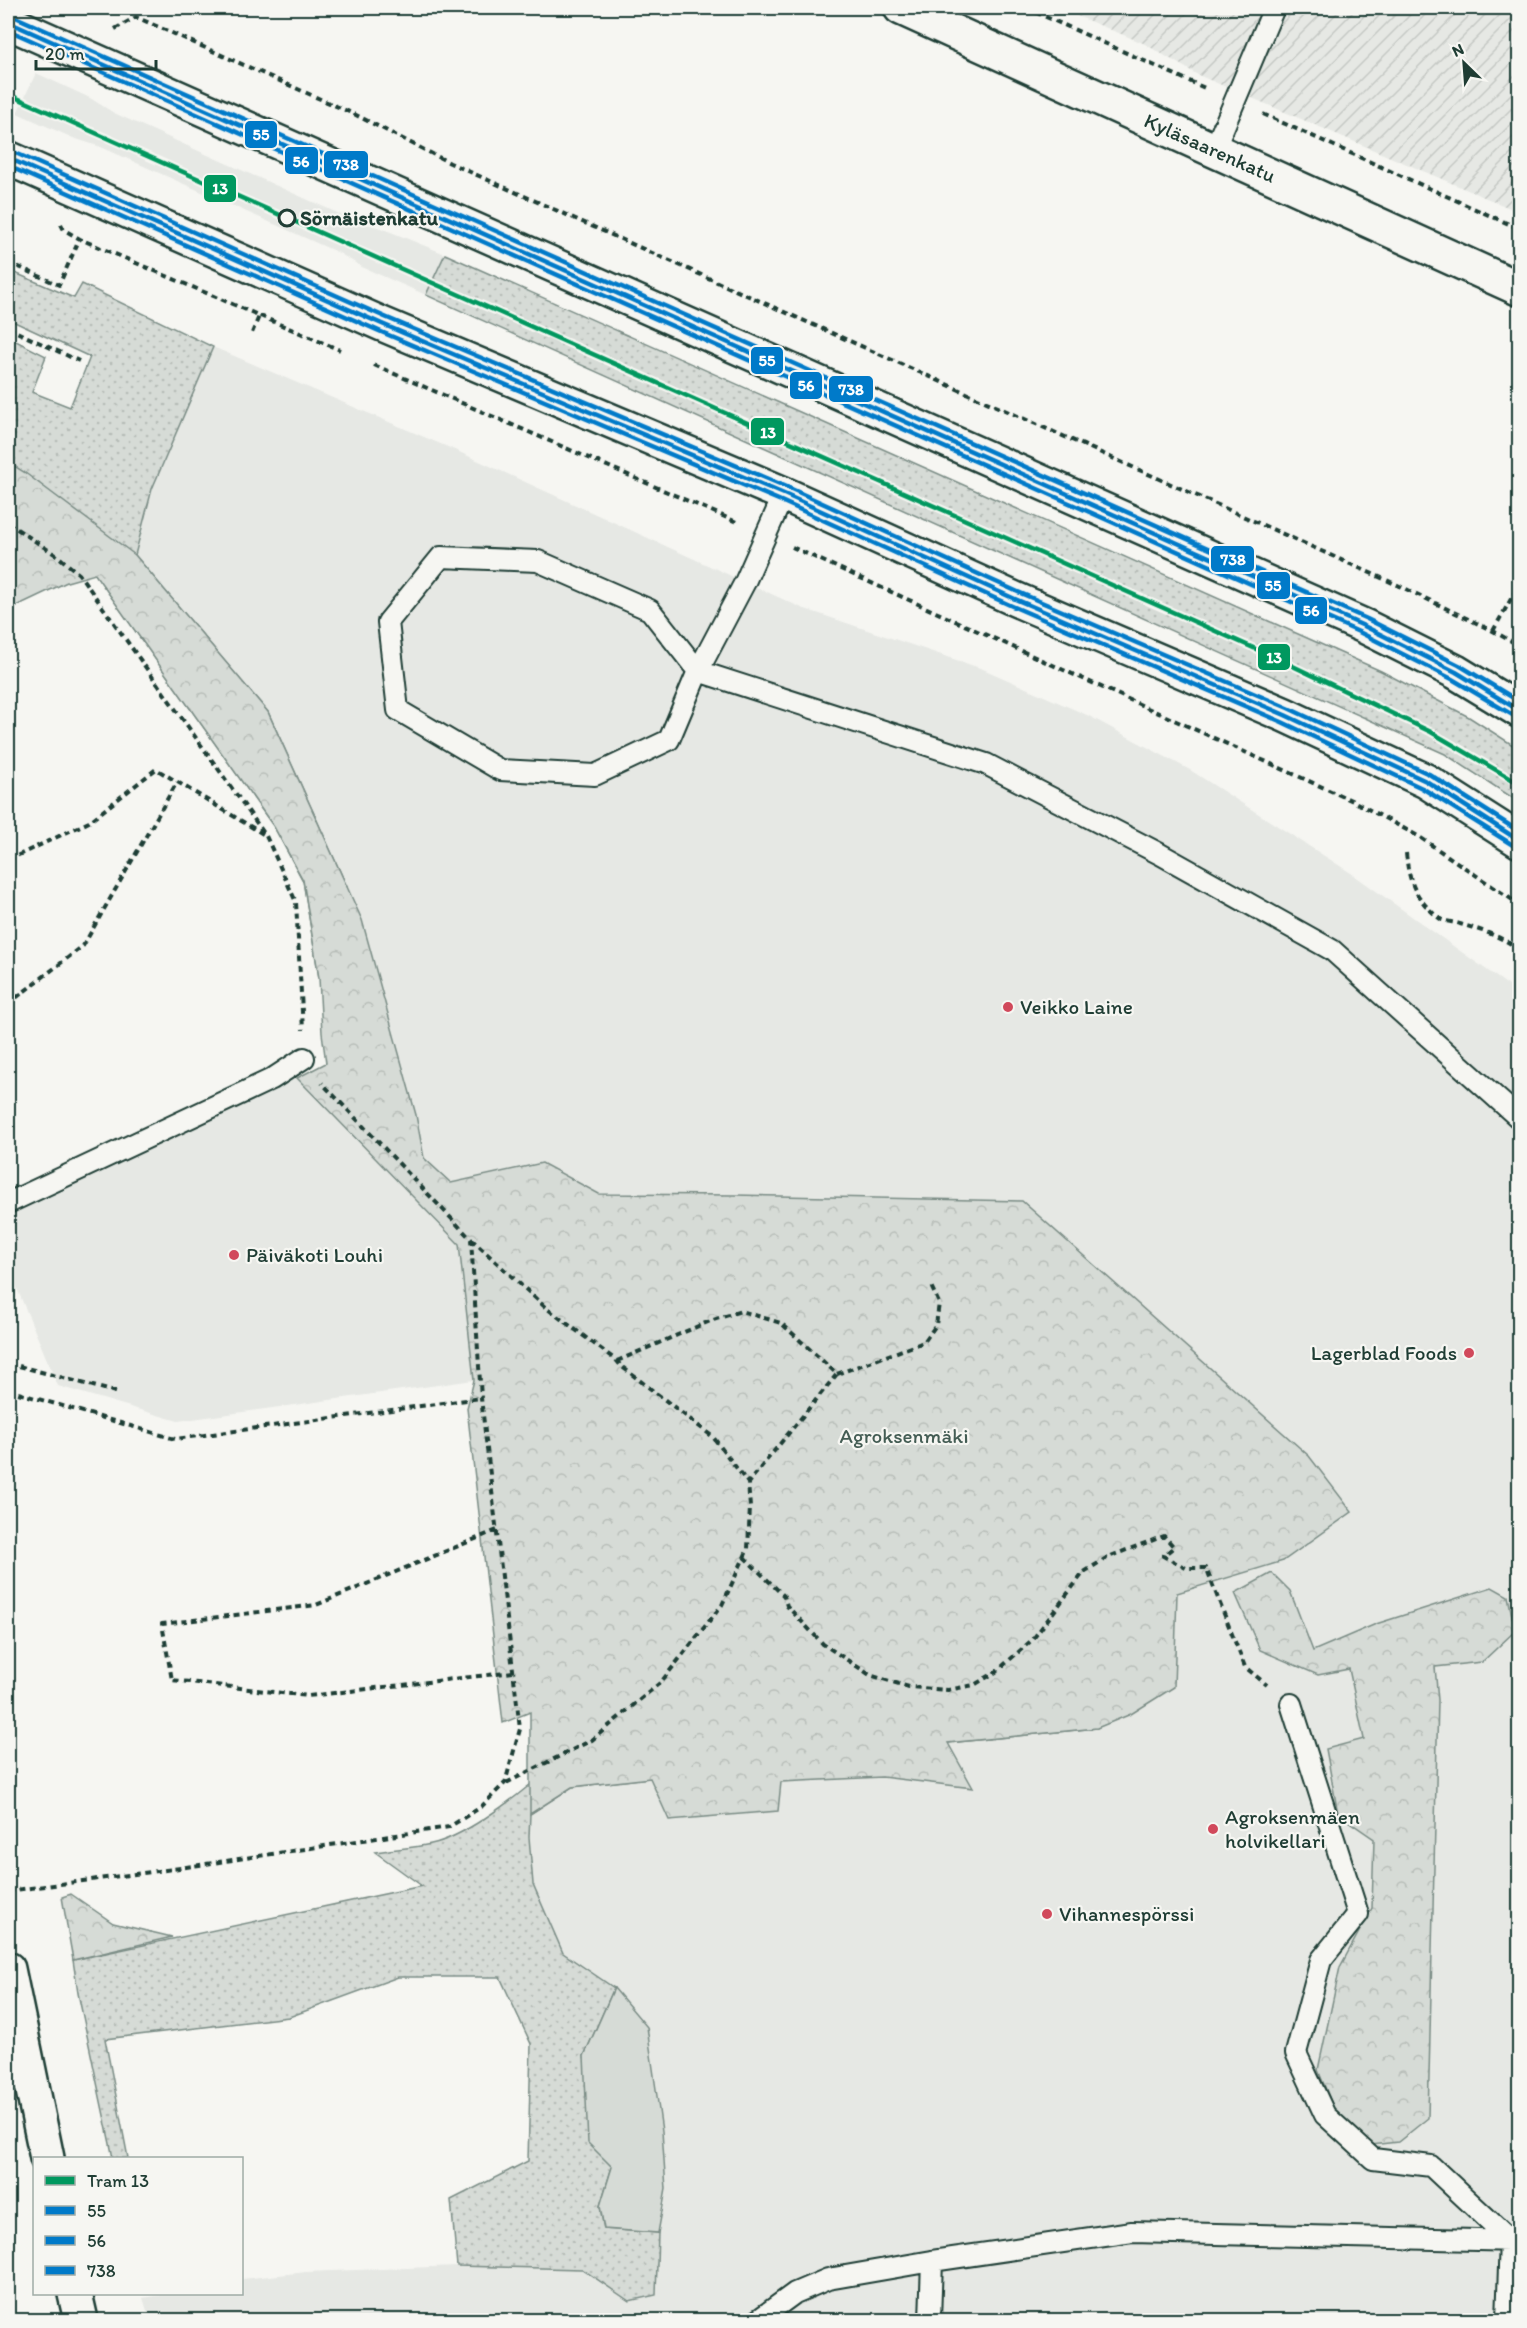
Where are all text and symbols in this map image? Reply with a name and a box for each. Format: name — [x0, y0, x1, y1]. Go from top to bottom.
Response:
scale bar — [36, 33, 156, 71]
north arrow — [1434, 33, 1494, 93]
text: N — [1449, 39, 1467, 61]
text: 20 m — [45, 43, 85, 65]
street label: Kyläsaarenkatu — [1141, 107, 1280, 188]
line badge: 55 — [244, 120, 278, 149]
text: 55 — [253, 125, 270, 144]
line badge: 56 — [284, 146, 319, 175]
line badge: 738 — [323, 150, 369, 179]
text: 56 — [293, 152, 310, 171]
text: 738 — [332, 155, 359, 174]
line badge: 13 — [203, 174, 237, 203]
text: 13 — [212, 179, 228, 198]
place label: Sörnäistenkatu — [300, 205, 439, 230]
marker: Sörnäistenkatu — [278, 209, 296, 227]
line badge: 55 — [750, 346, 784, 375]
text: 55 — [759, 351, 776, 370]
line badge: 56 — [789, 371, 823, 400]
line badge: 738 — [828, 375, 874, 403]
text: 56 — [798, 376, 815, 395]
text: 738 — [837, 380, 864, 399]
line badge: 13 — [750, 417, 785, 446]
text: 13 — [760, 423, 776, 442]
line badge: 738 — [1210, 545, 1255, 573]
text: 738 — [1219, 550, 1246, 569]
line badge: 55 — [1256, 571, 1291, 600]
text: 55 — [1265, 576, 1282, 595]
line badge: 56 — [1294, 596, 1328, 625]
text: 56 — [1303, 601, 1320, 620]
line badge: 13 — [1257, 643, 1291, 671]
text: 13 — [1266, 648, 1282, 667]
place label: Veikko Laine — [1020, 994, 1133, 1019]
marker: Veikko Laine — [1001, 1000, 1015, 1014]
place label: Päiväkoti Louhi — [246, 1242, 383, 1267]
marker: Päiväkoti Louhi — [227, 1248, 241, 1262]
place label: Lagerblad Foods — [1311, 1340, 1457, 1365]
marker: Lagerblad Foods — [1462, 1346, 1476, 1360]
park label: Agroksenmäki — [839, 1423, 969, 1448]
place label: Agroksenmäen holvikellari — [1225, 1804, 1360, 1853]
marker: Agroksenmäen holvikellari — [1206, 1822, 1220, 1836]
place label: Vihannespörssi — [1059, 1901, 1194, 1926]
marker: Vihannespörssi — [1040, 1907, 1054, 1921]
legend — [33, 2157, 243, 2295]
text: Tram 13 — [87, 2170, 149, 2192]
text: 55 — [87, 2200, 106, 2222]
text: 56 — [87, 2230, 106, 2252]
text: 738 — [87, 2260, 116, 2282]

